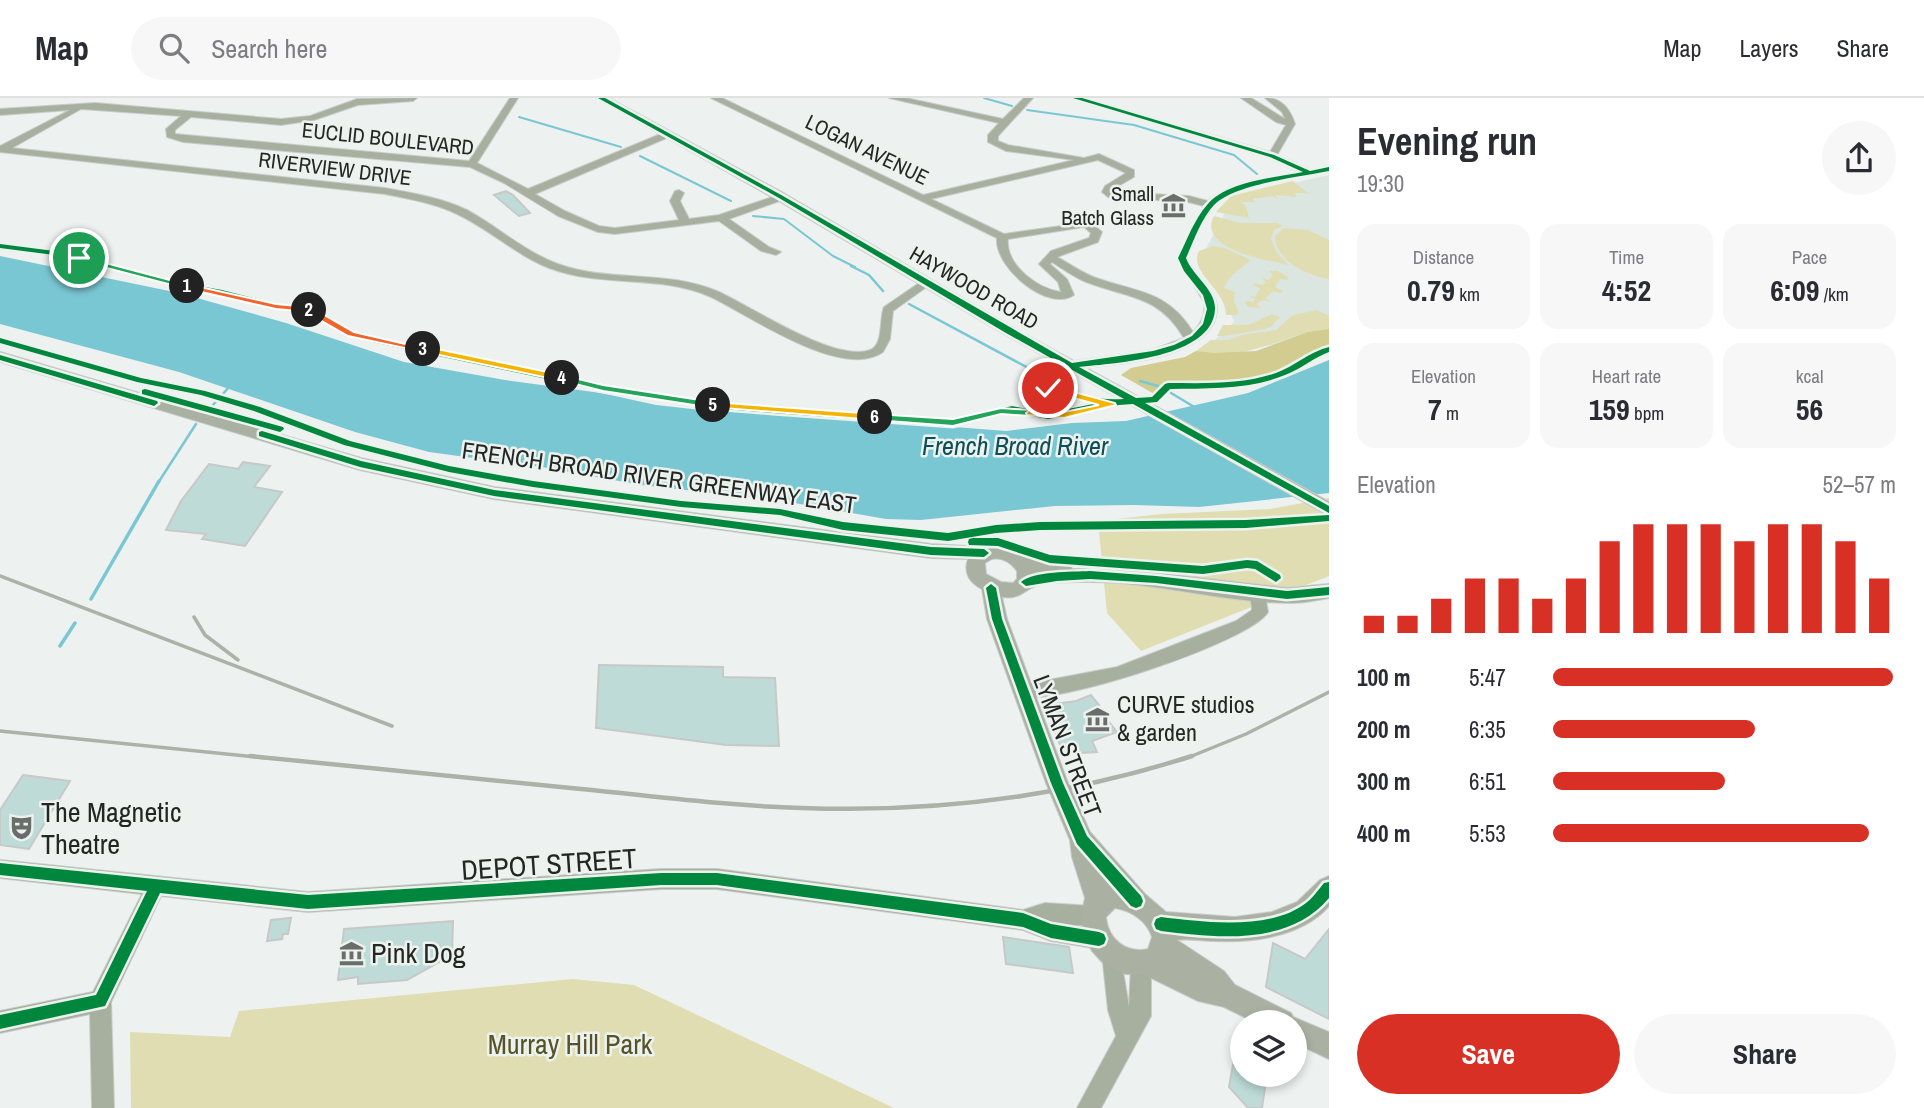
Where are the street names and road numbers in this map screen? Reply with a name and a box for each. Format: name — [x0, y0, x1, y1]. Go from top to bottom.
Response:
street label: LOGAN AVENUE — [801, 107, 934, 192]
street label: EUCLID BOULEVARD — [301, 115, 476, 162]
street label: RIVERVIEW DRIVE — [257, 145, 413, 192]
street label: HAYWOOD ROAD — [905, 239, 1044, 336]
street label: FRENCH BROAD RIVER GREENWAY EAST — [460, 433, 858, 521]
street label: LYMAN STREET — [1026, 670, 1110, 821]
street label: DEPOT STREET — [460, 839, 638, 889]

